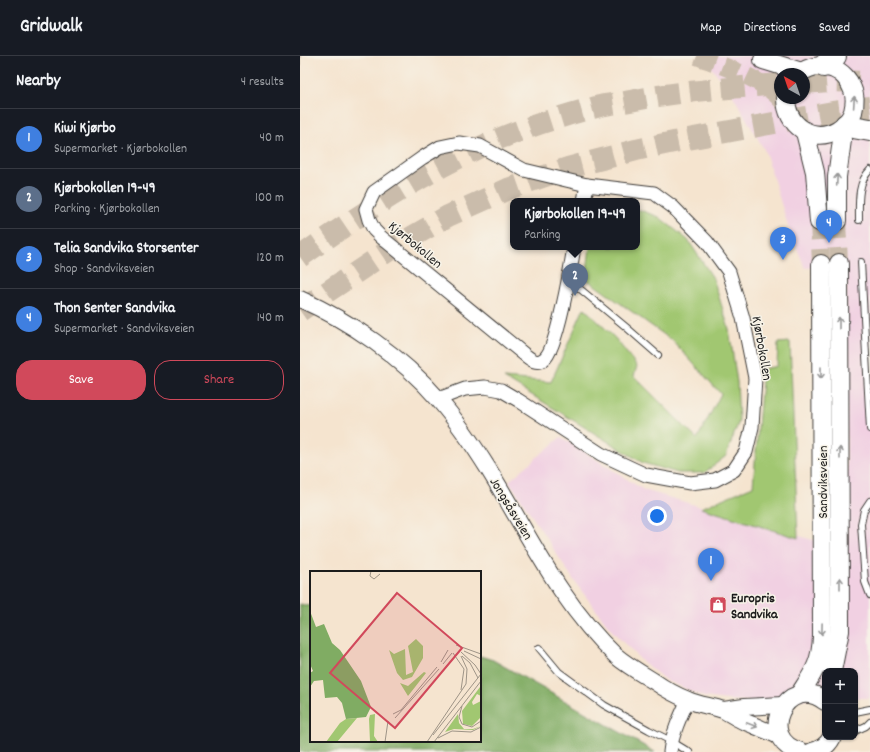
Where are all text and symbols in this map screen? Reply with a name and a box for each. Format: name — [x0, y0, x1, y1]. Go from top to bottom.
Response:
text: Gridwalk — [20, 14, 83, 41]
text: Map — [700, 18, 722, 38]
text: Directions — [744, 18, 797, 38]
text: Saved — [819, 18, 850, 38]
north arrow — [774, 68, 810, 104]
text: Nearby — [16, 70, 60, 94]
text: 4 results — [241, 73, 284, 92]
one-way arrow — [851, 96, 858, 109]
text: Kiwi Kjørbo — [54, 118, 116, 140]
text: 1 — [28, 129, 30, 148]
text: 40 m — [260, 129, 284, 148]
text: Supermarket · Kjørbokollen — [54, 140, 187, 159]
one-way arrow — [833, 174, 841, 187]
text: Kjørbokollen 19-49 — [54, 178, 156, 200]
text: 2 — [26, 189, 32, 208]
text: 100 m — [255, 189, 284, 208]
popup — [510, 198, 640, 250]
text: Parking · Kjørbokollen — [54, 200, 160, 219]
text: Kjørbokollen 19-49 — [524, 204, 626, 226]
pin: 4 — [816, 210, 842, 243]
street label: Kjørbokollen — [383, 217, 446, 274]
text: Parking — [524, 226, 560, 245]
pin: 3 — [770, 227, 796, 260]
text: Telia Sandvika Storsenter — [54, 238, 199, 260]
text: 3 — [26, 249, 32, 268]
text: 120 m — [256, 249, 284, 268]
text: Shop · Sandviksveien — [54, 260, 154, 279]
pin: 2 — [562, 263, 588, 296]
text: Thon Senter Sandvika — [54, 298, 175, 320]
text: 4 — [26, 309, 32, 328]
text: 140 m — [257, 309, 284, 328]
street label: Kjørbokollen — [746, 315, 777, 382]
one-way arrow — [835, 317, 843, 330]
text: Supermarket · Sandviksveien — [54, 320, 194, 339]
button: Save — [16, 360, 146, 400]
button: Share — [154, 360, 284, 400]
one-way arrow — [817, 366, 825, 379]
street label: Sandviksveien — [814, 446, 834, 519]
one-way arrow — [836, 447, 844, 460]
street label: Jongsåsveien — [484, 474, 537, 544]
your location — [647, 506, 667, 526]
pin: 1 — [698, 548, 724, 581]
inset map — [310, 571, 481, 742]
one-way arrow — [836, 577, 844, 590]
place label: Europris Sandvika — [731, 589, 779, 625]
shop icon: Europris Sandvika — [708, 595, 728, 615]
one-way arrow — [818, 622, 826, 635]
map controls — [822, 668, 858, 740]
button: + — [822, 668, 858, 704]
button: − — [822, 704, 858, 740]
one-way arrow — [745, 721, 757, 729]

